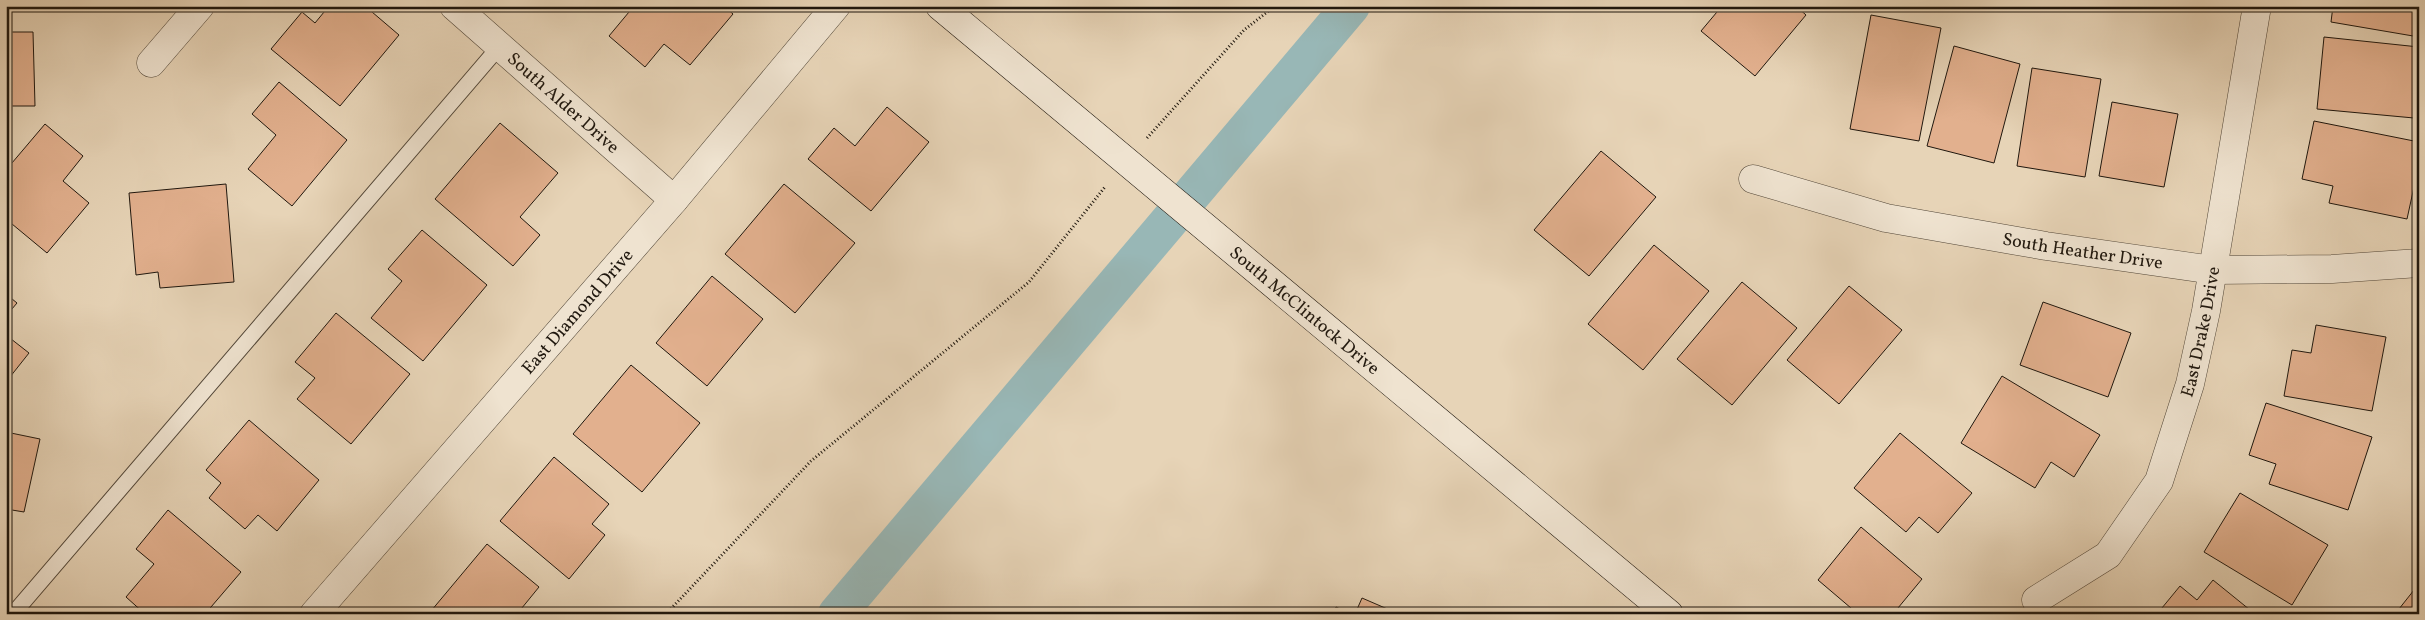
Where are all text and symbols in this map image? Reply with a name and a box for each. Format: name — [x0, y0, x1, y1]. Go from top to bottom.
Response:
street label: South Alder Drive — [501, 47, 624, 160]
street label: South Heather Drive — [2000, 228, 2164, 277]
street label: South McClintock Drive — [1223, 241, 1384, 381]
street label: East Diamond Drive — [517, 244, 640, 381]
street label: East Drake Drive — [2176, 265, 2227, 401]

